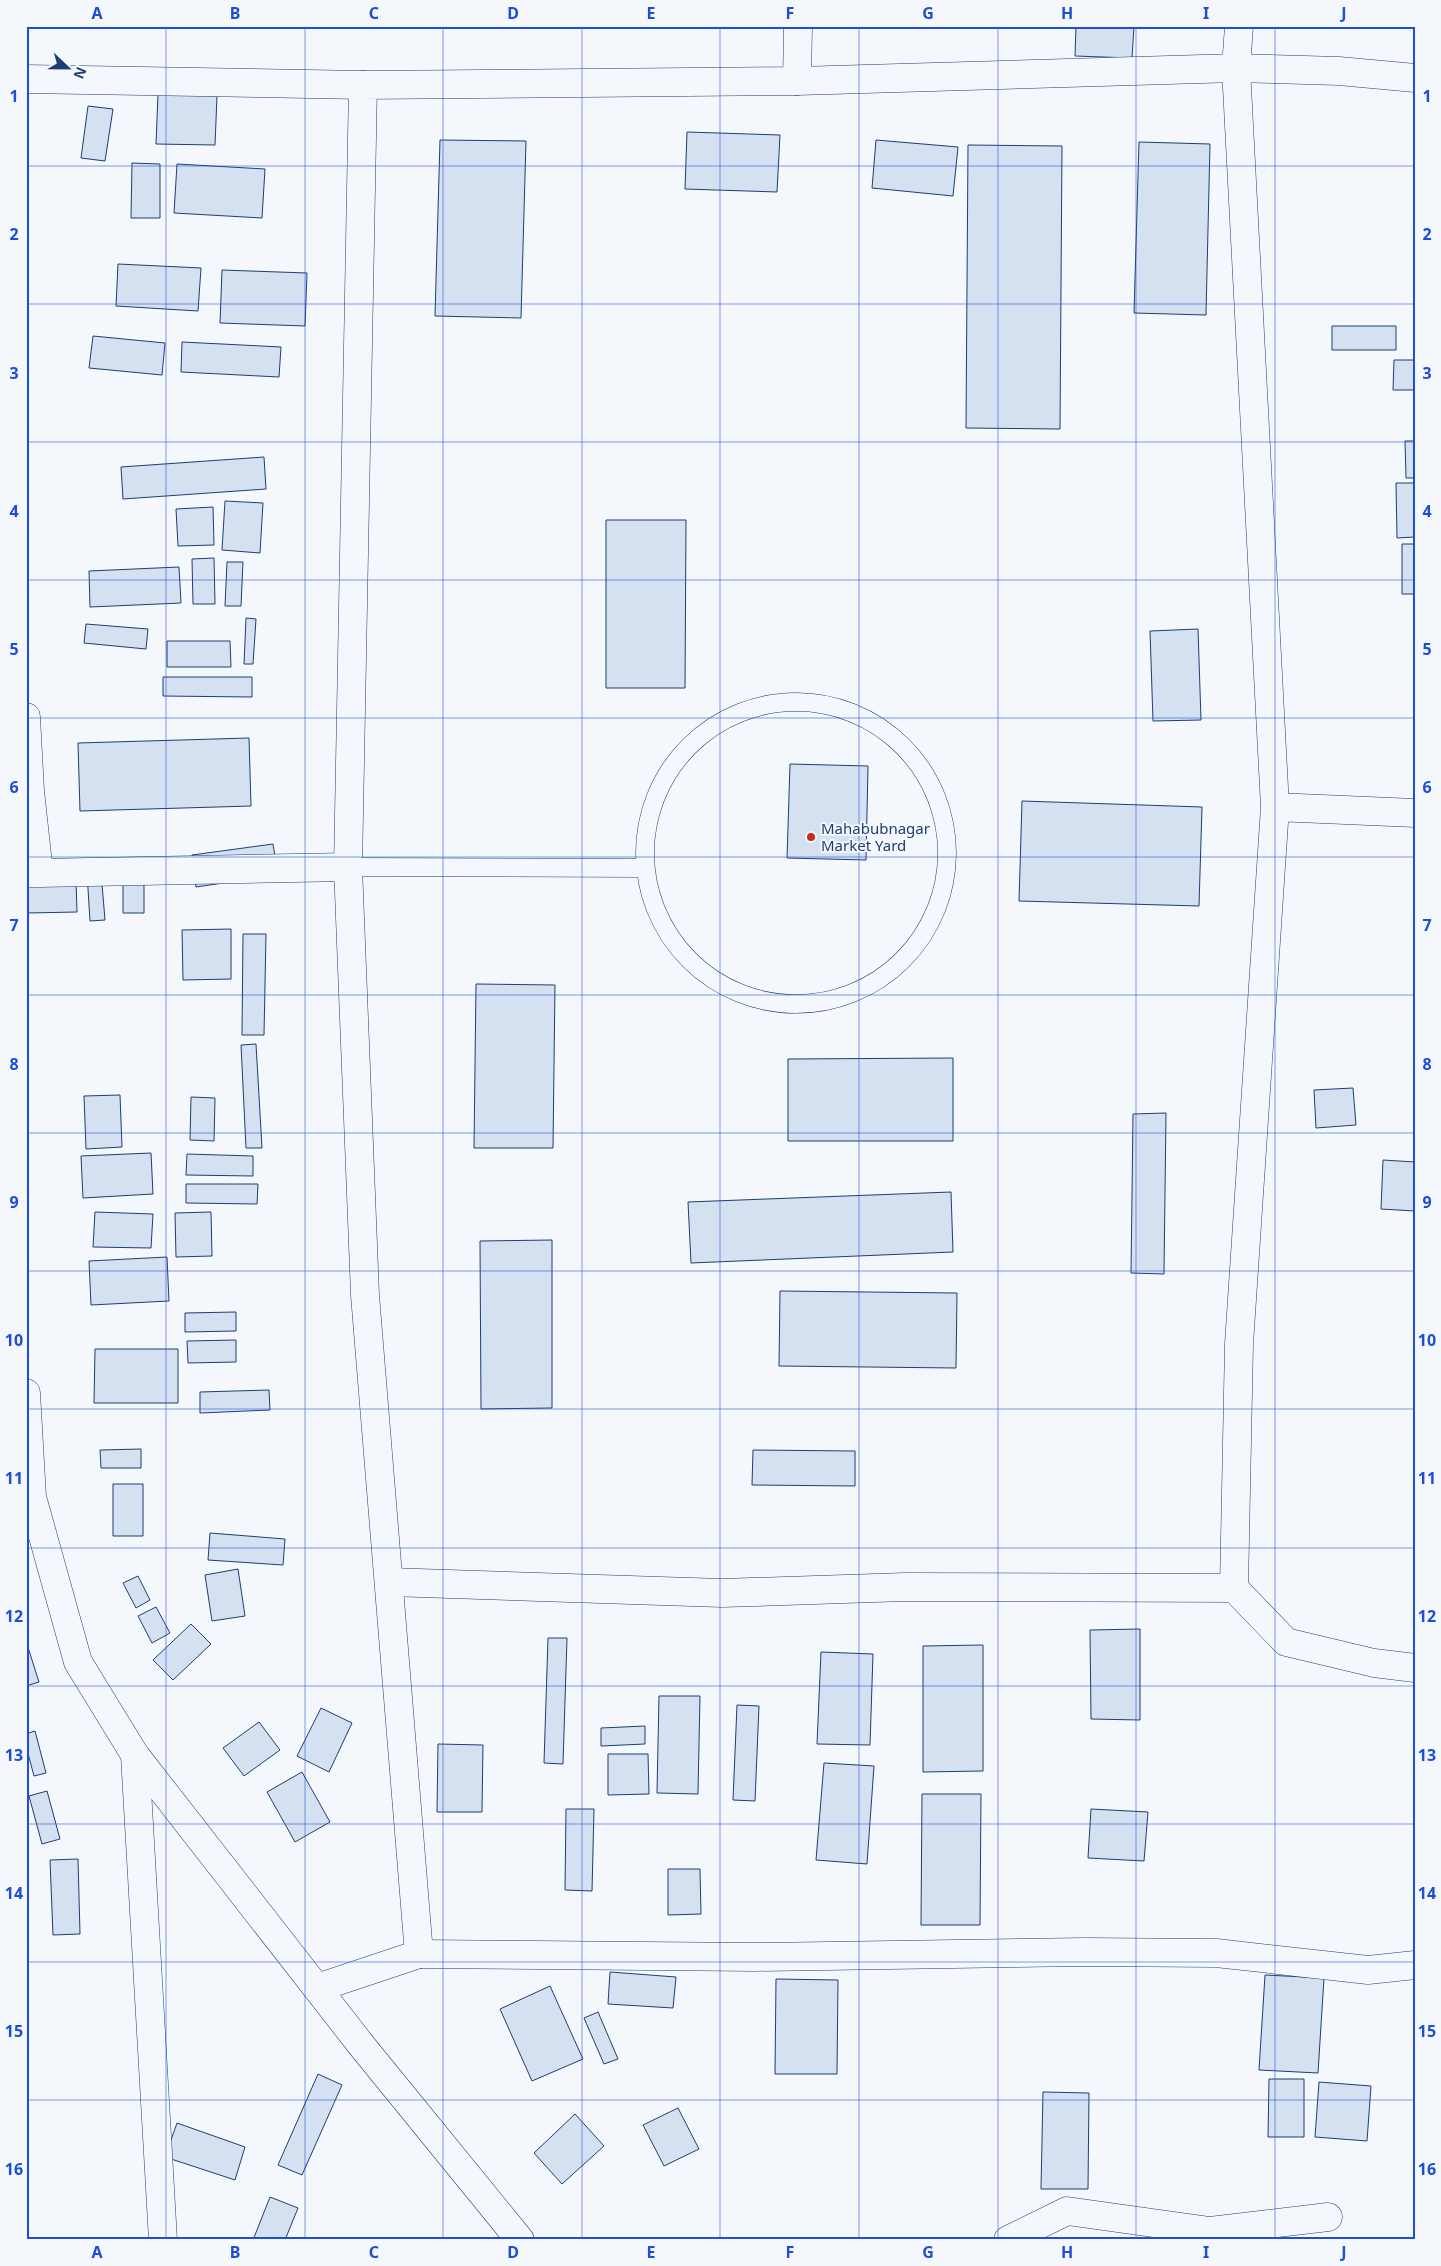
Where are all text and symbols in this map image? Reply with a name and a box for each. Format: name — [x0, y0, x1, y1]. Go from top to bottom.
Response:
text: A — [91, 2, 103, 24]
text: B — [230, 2, 240, 24]
text: C — [369, 2, 379, 24]
text: D — [507, 2, 519, 24]
text: E — [647, 2, 656, 24]
text: F — [786, 2, 794, 24]
text: G — [922, 2, 934, 24]
text: H — [1061, 2, 1073, 24]
text: I — [1203, 2, 1209, 24]
text: J — [1339, 2, 1347, 24]
north arrow — [42, 42, 92, 92]
text: N — [70, 64, 91, 82]
text: 1 — [9, 85, 19, 107]
text: 1 — [1422, 85, 1432, 107]
text: 2 — [9, 223, 19, 245]
text: 2 — [1422, 223, 1432, 245]
text: 3 — [9, 362, 19, 384]
text: 3 — [1422, 362, 1432, 384]
text: 4 — [9, 500, 19, 522]
text: 4 — [1422, 500, 1432, 522]
text: 5 — [9, 638, 19, 660]
text: 5 — [1422, 638, 1432, 660]
text: 6 — [9, 776, 19, 798]
text: 6 — [1422, 776, 1432, 798]
place label: Mahabubnagar Market Yard — [821, 818, 930, 855]
marker: Mahabubnagar Market Yard — [805, 831, 817, 843]
text: 7 — [9, 914, 19, 936]
text: 7 — [1422, 914, 1432, 936]
text: 8 — [9, 1053, 19, 1075]
text: 8 — [1422, 1053, 1432, 1075]
text: 9 — [9, 1191, 19, 1213]
text: 9 — [1422, 1191, 1432, 1213]
text: 10 — [5, 1329, 23, 1351]
text: 10 — [1418, 1329, 1436, 1351]
text: 11 — [5, 1467, 23, 1489]
text: 11 — [1418, 1467, 1436, 1489]
text: 12 — [5, 1605, 23, 1627]
text: 12 — [1418, 1605, 1436, 1627]
text: 13 — [5, 1744, 23, 1766]
text: 13 — [1418, 1744, 1436, 1766]
text: 14 — [5, 1882, 23, 1904]
text: 14 — [1418, 1882, 1436, 1904]
text: 15 — [5, 2020, 23, 2042]
text: 15 — [1418, 2020, 1436, 2042]
text: 16 — [5, 2158, 23, 2180]
text: 16 — [1418, 2158, 1436, 2180]
text: A — [91, 2241, 103, 2263]
text: B — [230, 2241, 240, 2263]
text: C — [369, 2241, 379, 2263]
text: D — [507, 2241, 519, 2263]
text: E — [647, 2241, 656, 2263]
text: F — [786, 2241, 794, 2263]
text: G — [922, 2241, 934, 2263]
text: H — [1061, 2241, 1073, 2263]
text: I — [1203, 2241, 1209, 2263]
text: J — [1339, 2241, 1347, 2263]

